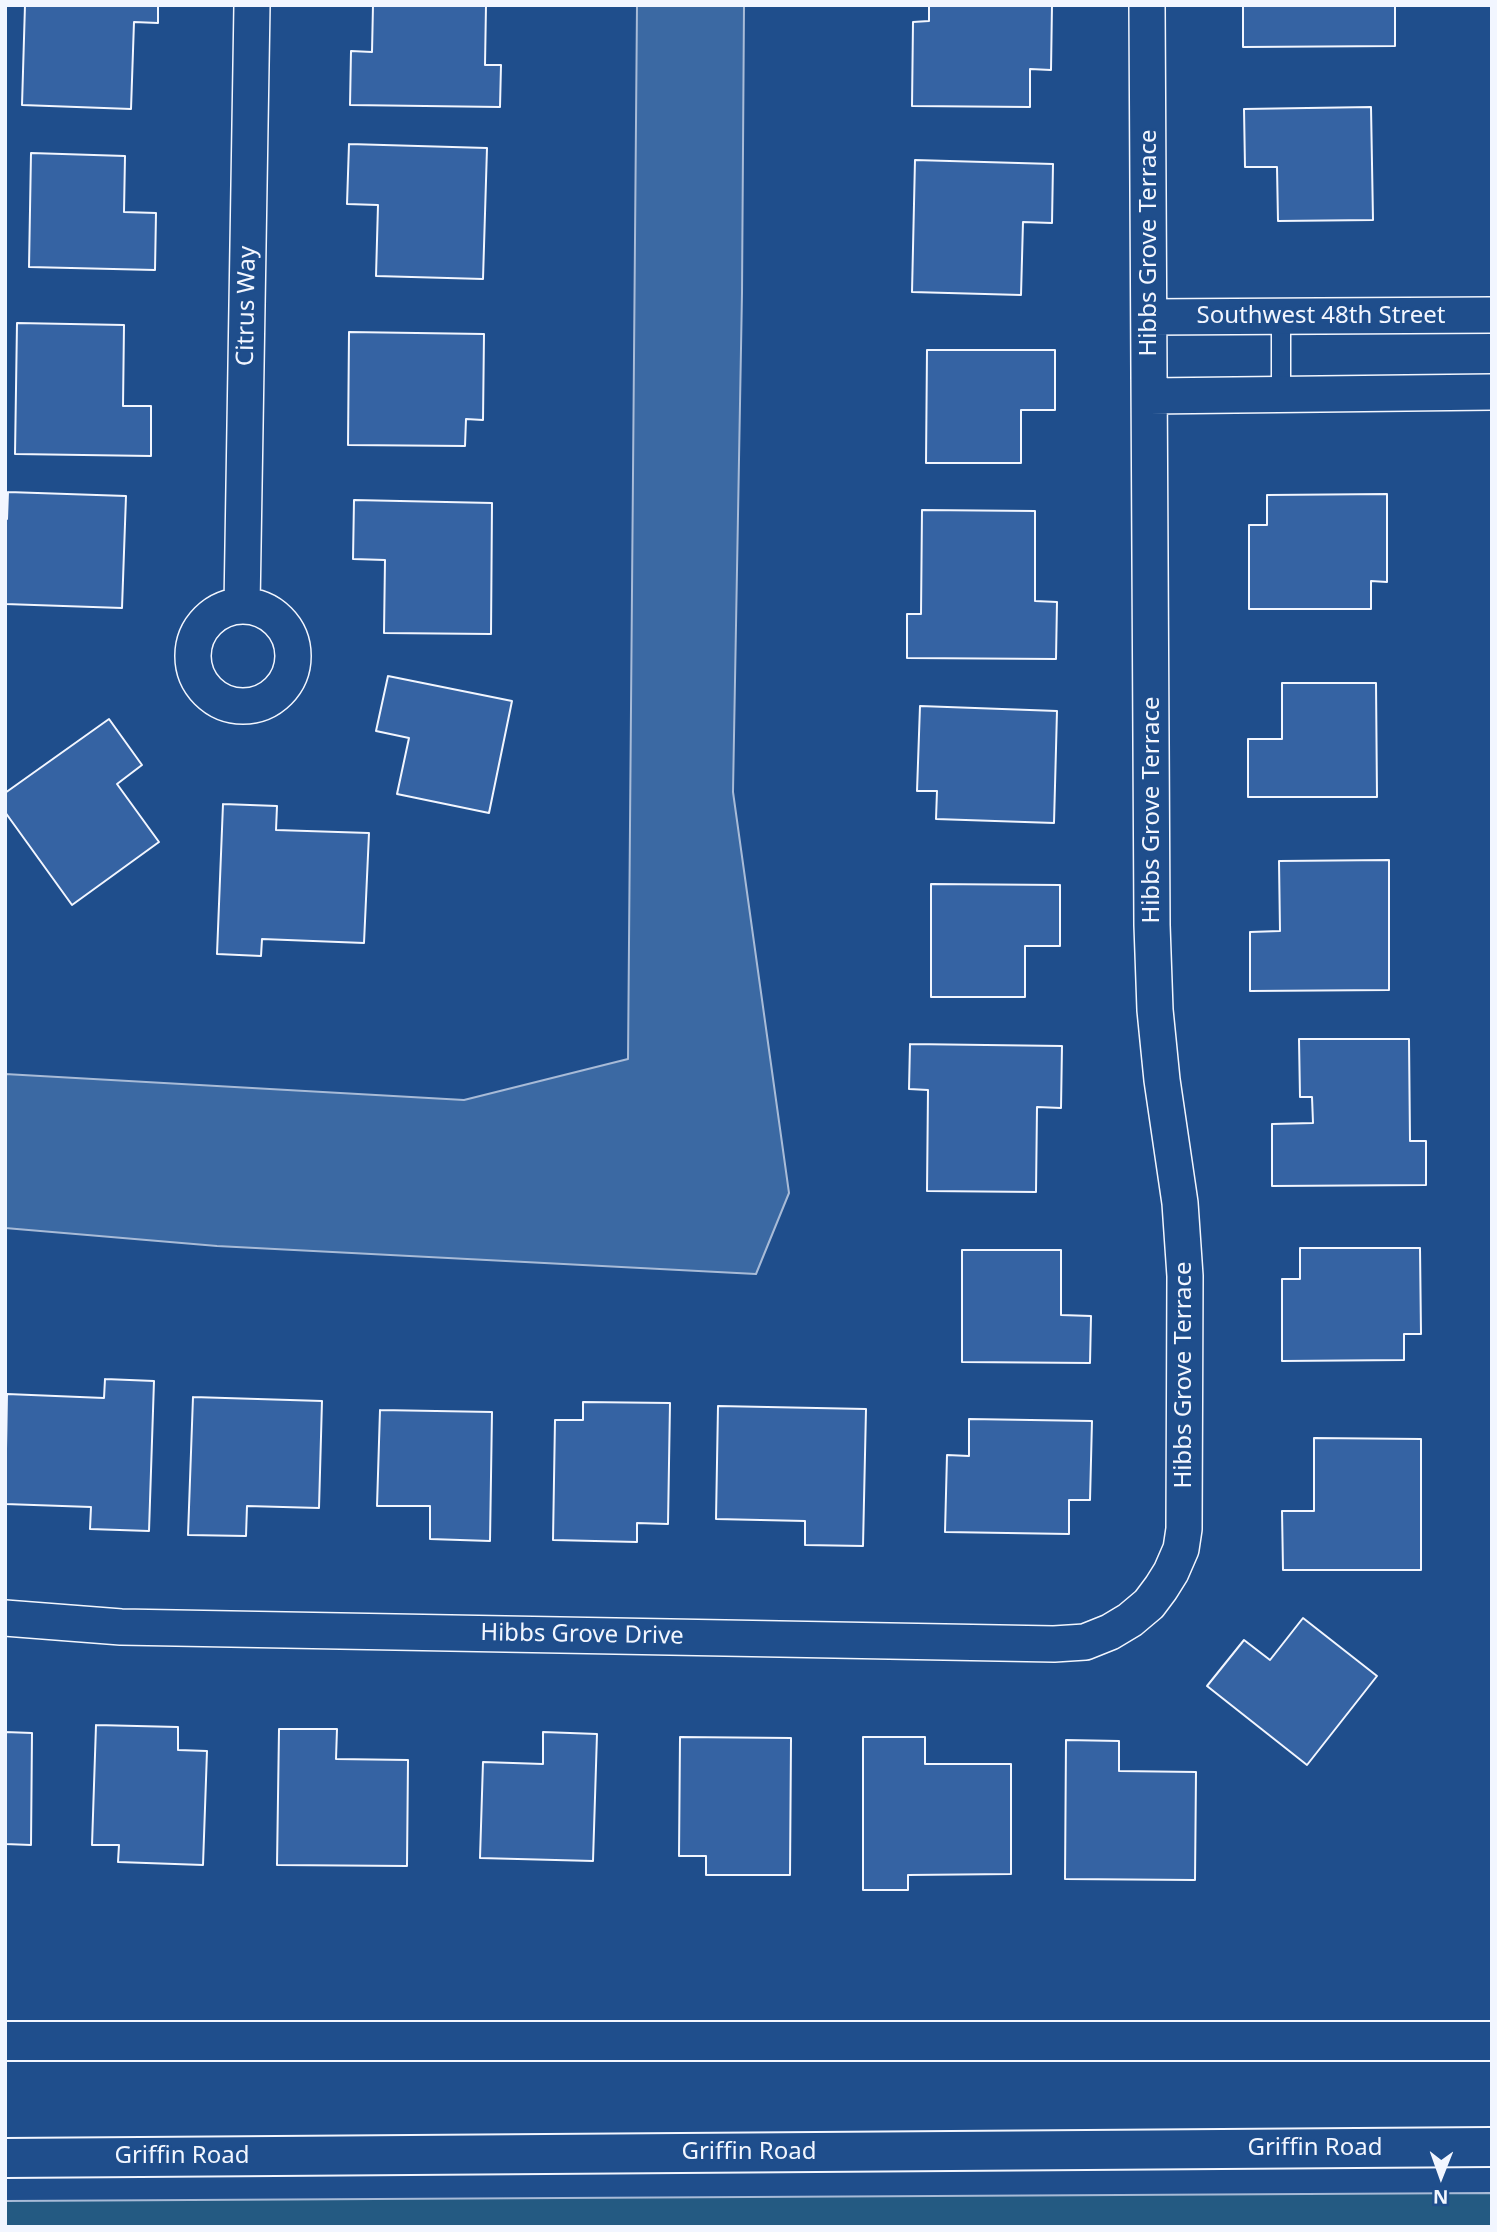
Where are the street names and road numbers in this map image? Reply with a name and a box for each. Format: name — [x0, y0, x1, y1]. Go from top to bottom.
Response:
street label: Hibbs Grove Terrace — [1135, 129, 1163, 357]
street label: Citrus Way — [232, 246, 262, 366]
street label: Southwest 48th Street — [1196, 302, 1446, 330]
street label: Hibbs Grove Terrace — [1138, 696, 1166, 924]
street label: Hibbs Grove Terrace — [1170, 1261, 1198, 1489]
street label: Hibbs Grove Drive — [480, 1619, 684, 1651]
street label: Griffin Road — [1247, 2134, 1383, 2162]
street label: Griffin Road — [681, 2138, 817, 2166]
street label: Griffin Road — [114, 2142, 250, 2170]

